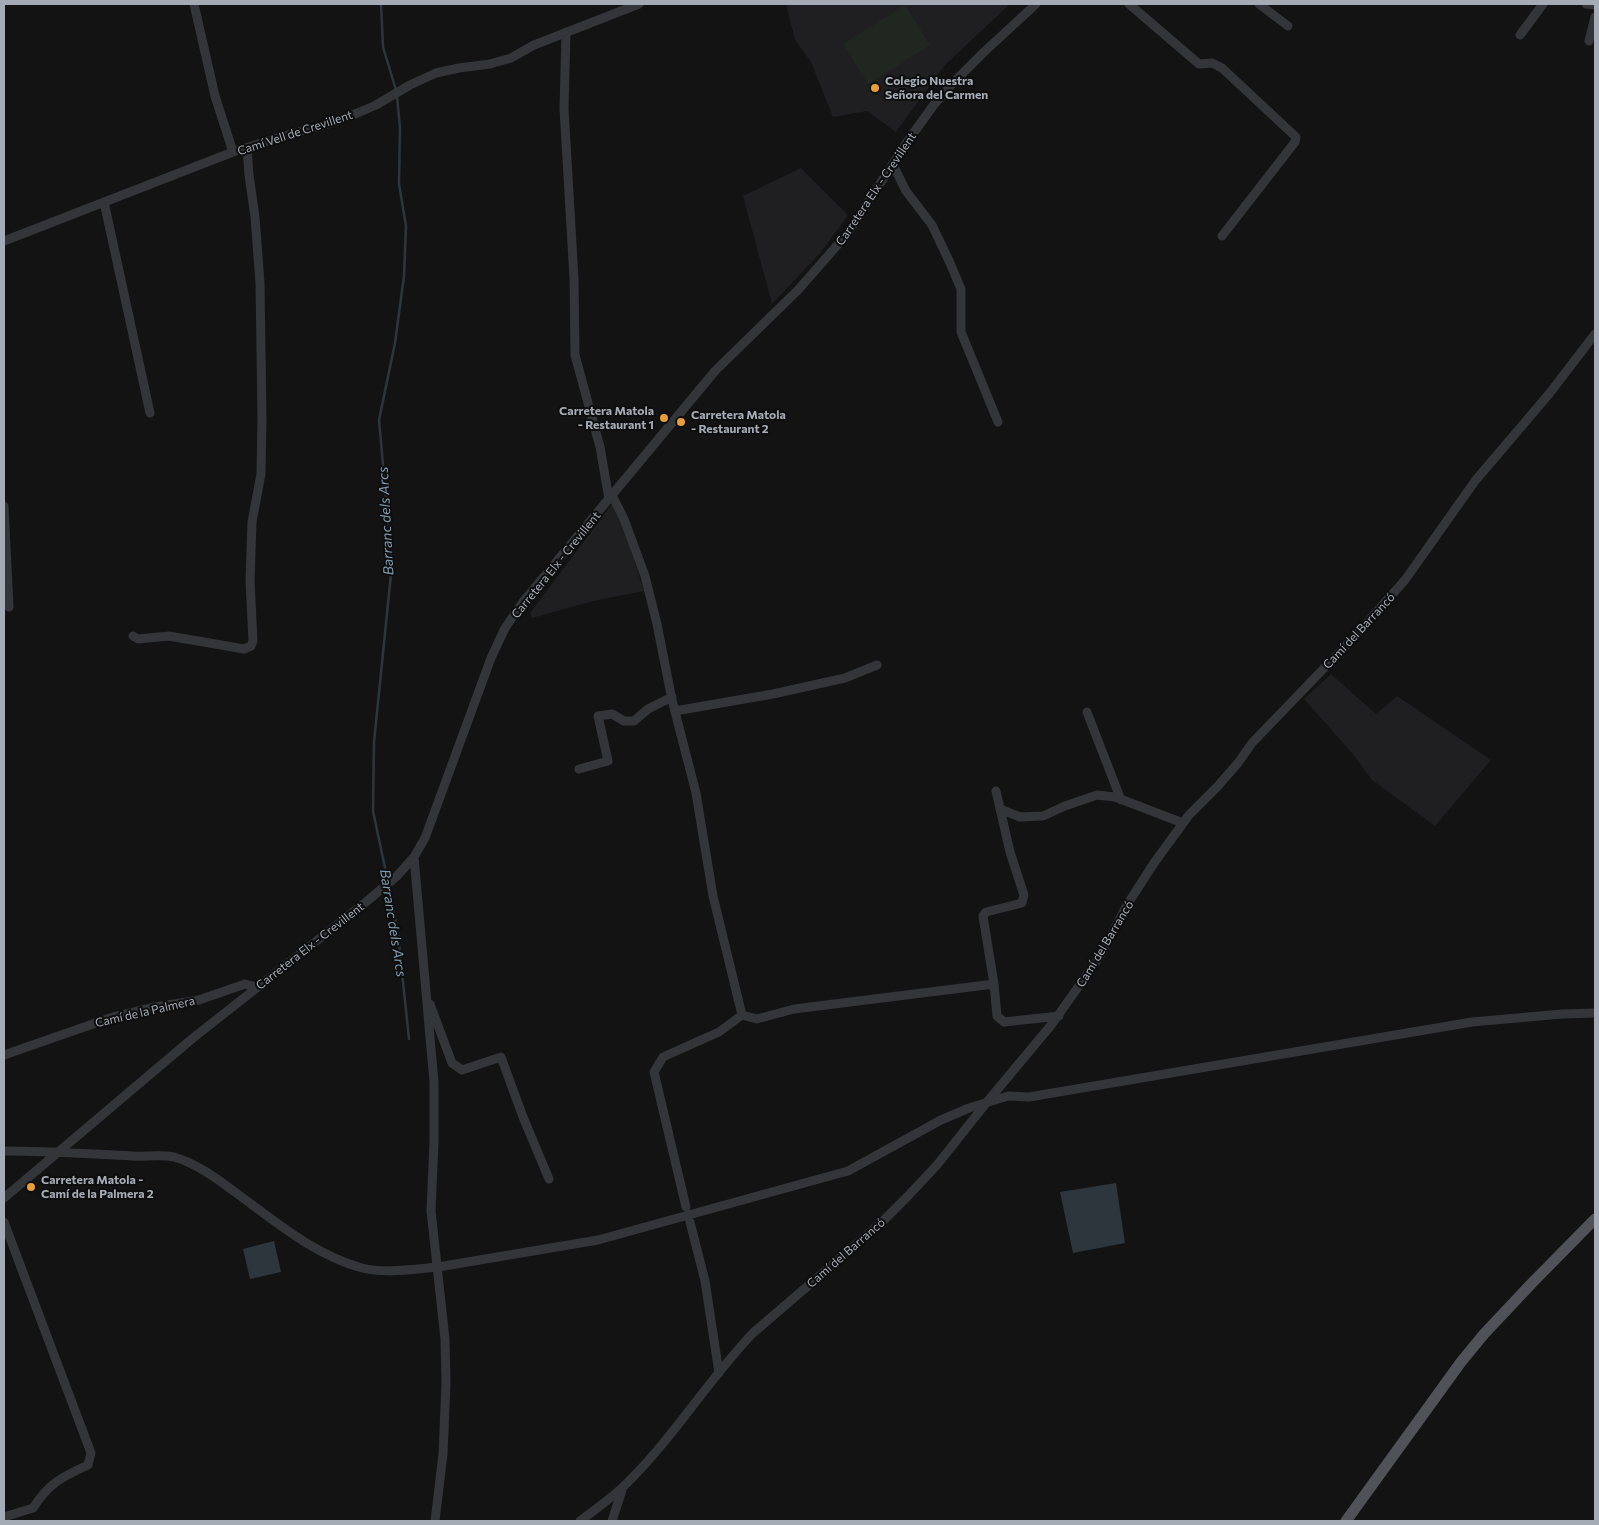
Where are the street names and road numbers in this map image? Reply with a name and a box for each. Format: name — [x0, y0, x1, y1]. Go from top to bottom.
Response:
street label: Camí Vell de Crevillent — [235, 108, 355, 158]
street label: Carretera Elx - Crevillent — [833, 130, 919, 248]
street label: Carretera Elx - Crevillent — [508, 509, 604, 621]
street label: Camí del Barrancó — [1320, 590, 1398, 672]
street label: Camí del Barrancó — [1073, 898, 1137, 990]
street label: Carretera Elx - Crevillent — [253, 899, 367, 993]
street label: Camí de la Palmera — [94, 993, 196, 1031]
street label: Camí del Barrancó — [804, 1215, 888, 1291]

